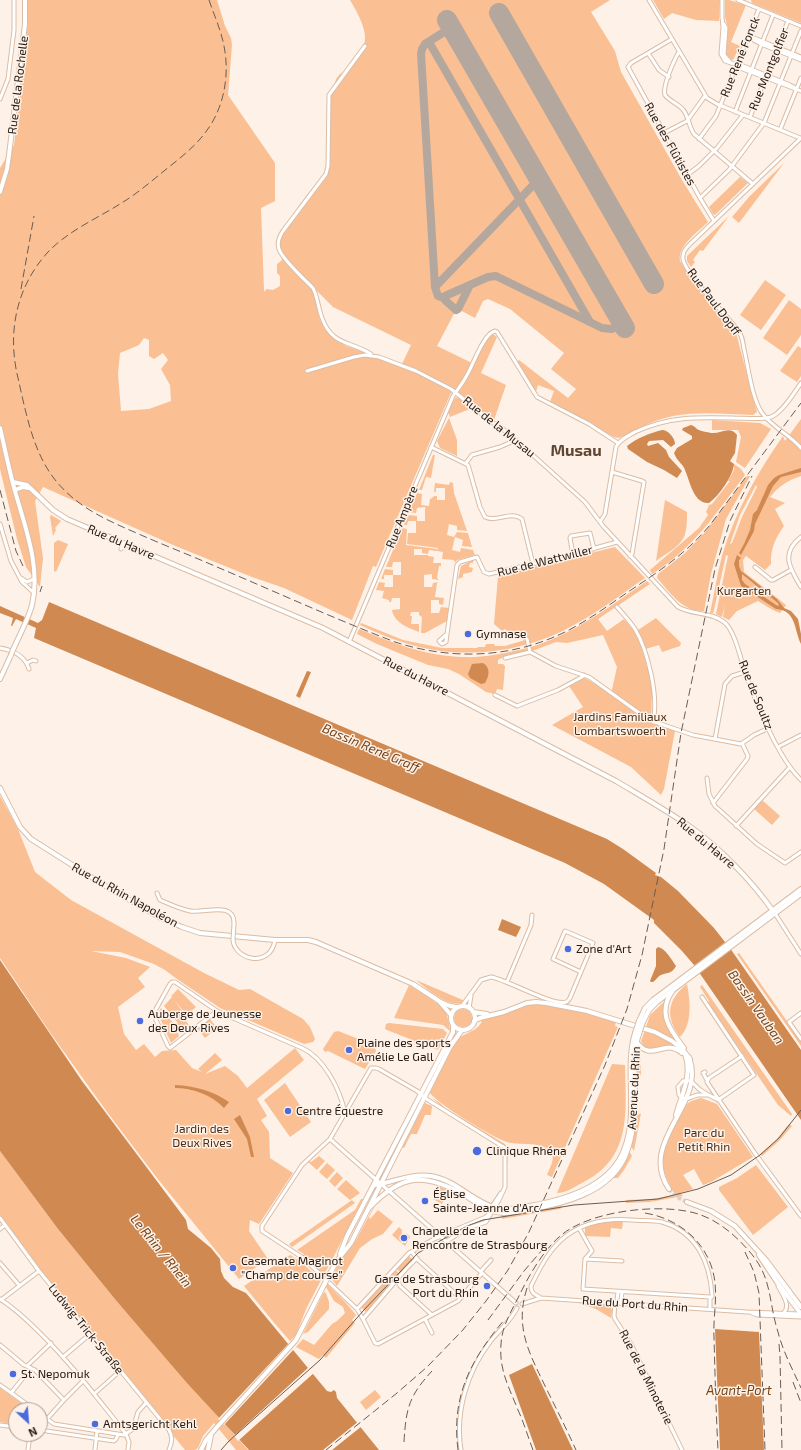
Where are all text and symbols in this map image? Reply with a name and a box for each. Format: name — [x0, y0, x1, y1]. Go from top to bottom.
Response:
street label: Rue René Fonck — [717, 15, 763, 99]
street label: Rue Montgolfier — [746, 26, 792, 112]
street label: Rue de la Rochelle — [5, 35, 31, 135]
street label: Rue des Flûtistes — [641, 100, 699, 188]
street label: Rue Paul Dopff — [684, 266, 744, 338]
street label: Rue de la Musau — [460, 393, 538, 461]
district label: Musau — [550, 441, 602, 461]
street label: Rue Ampère — [383, 484, 421, 550]
street label: Rue du Havre — [85, 521, 157, 563]
street label: Rue de Wattwiller — [496, 542, 594, 580]
park label: Kurgarten — [717, 584, 771, 598]
place label: Gymnase — [476, 627, 526, 641]
marker: Gymnase — [463, 629, 473, 639]
street label: Rue du Havre — [381, 653, 451, 699]
street label: Rue de Soultz — [735, 658, 777, 732]
park label: Jardins Familiaux Lombartswoerth — [573, 710, 667, 738]
water label: Bassin René Graff — [320, 720, 422, 776]
street label: Rue du Havre — [674, 814, 738, 872]
street label: Rue du Rhin Napoléon — [69, 860, 181, 930]
place label: Zone d'Art — [576, 942, 631, 956]
marker: Zone d'Art — [563, 944, 573, 954]
water label: Bassin Vauban — [725, 967, 787, 1047]
place label: Auberge de Jeunesse des Deux Rives — [148, 1007, 262, 1035]
marker: Auberge de Jeunesse des Deux Rives — [135, 1016, 145, 1026]
place label: Plaine des sports Amélie Le Gall — [357, 1036, 451, 1064]
marker: Plaine des sports Amélie Le Gall — [344, 1045, 354, 1055]
street label: Avenue du Rhin — [625, 1046, 643, 1130]
place label: Centre Équestre — [296, 1104, 383, 1118]
marker: Centre Équestre — [283, 1106, 293, 1116]
park label: Jardin des Deux Rives — [172, 1122, 232, 1150]
park label: Parc du Petit Rhin — [678, 1126, 730, 1154]
place label: Clinique Rhéna — [486, 1144, 567, 1158]
marker: Clinique Rhéna — [471, 1145, 483, 1157]
place label: Église Sainte-Jeanne d'Arc — [433, 1187, 539, 1215]
marker: Église Sainte-Jeanne d'Arc — [420, 1196, 430, 1206]
water label: Le Rhin / Rhein — [127, 1212, 195, 1290]
place label: Chapelle de la Rencontre de Strasbourg — [412, 1224, 547, 1252]
marker: Chapelle de la Rencontre de Strasbourg — [399, 1233, 409, 1243]
place label: Casemate Maginot "Champ de course" — [241, 1254, 343, 1282]
marker: Casemate Maginot "Champ de course" — [228, 1263, 238, 1273]
place label: Gare de Strasbourg Port du Rhin — [374, 1272, 479, 1300]
street label: Ludwig-Trick-Straße — [45, 1281, 127, 1377]
marker: Gare de Strasbourg Port du Rhin — [482, 1281, 492, 1291]
street label: Rue du Port du Rhin — [581, 1293, 689, 1315]
street label: Rue de la Minoterie — [616, 1327, 676, 1427]
place label: St. Nepomuk — [21, 1367, 90, 1381]
marker: St. Nepomuk — [8, 1369, 18, 1379]
water label: Avant-Port — [706, 1383, 772, 1399]
north arrow — [8, 1402, 48, 1442]
place label: Amtsgericht Kehl — [103, 1417, 197, 1431]
marker: Amtsgericht Kehl — [90, 1419, 100, 1429]
text: N — [27, 1425, 39, 1440]

